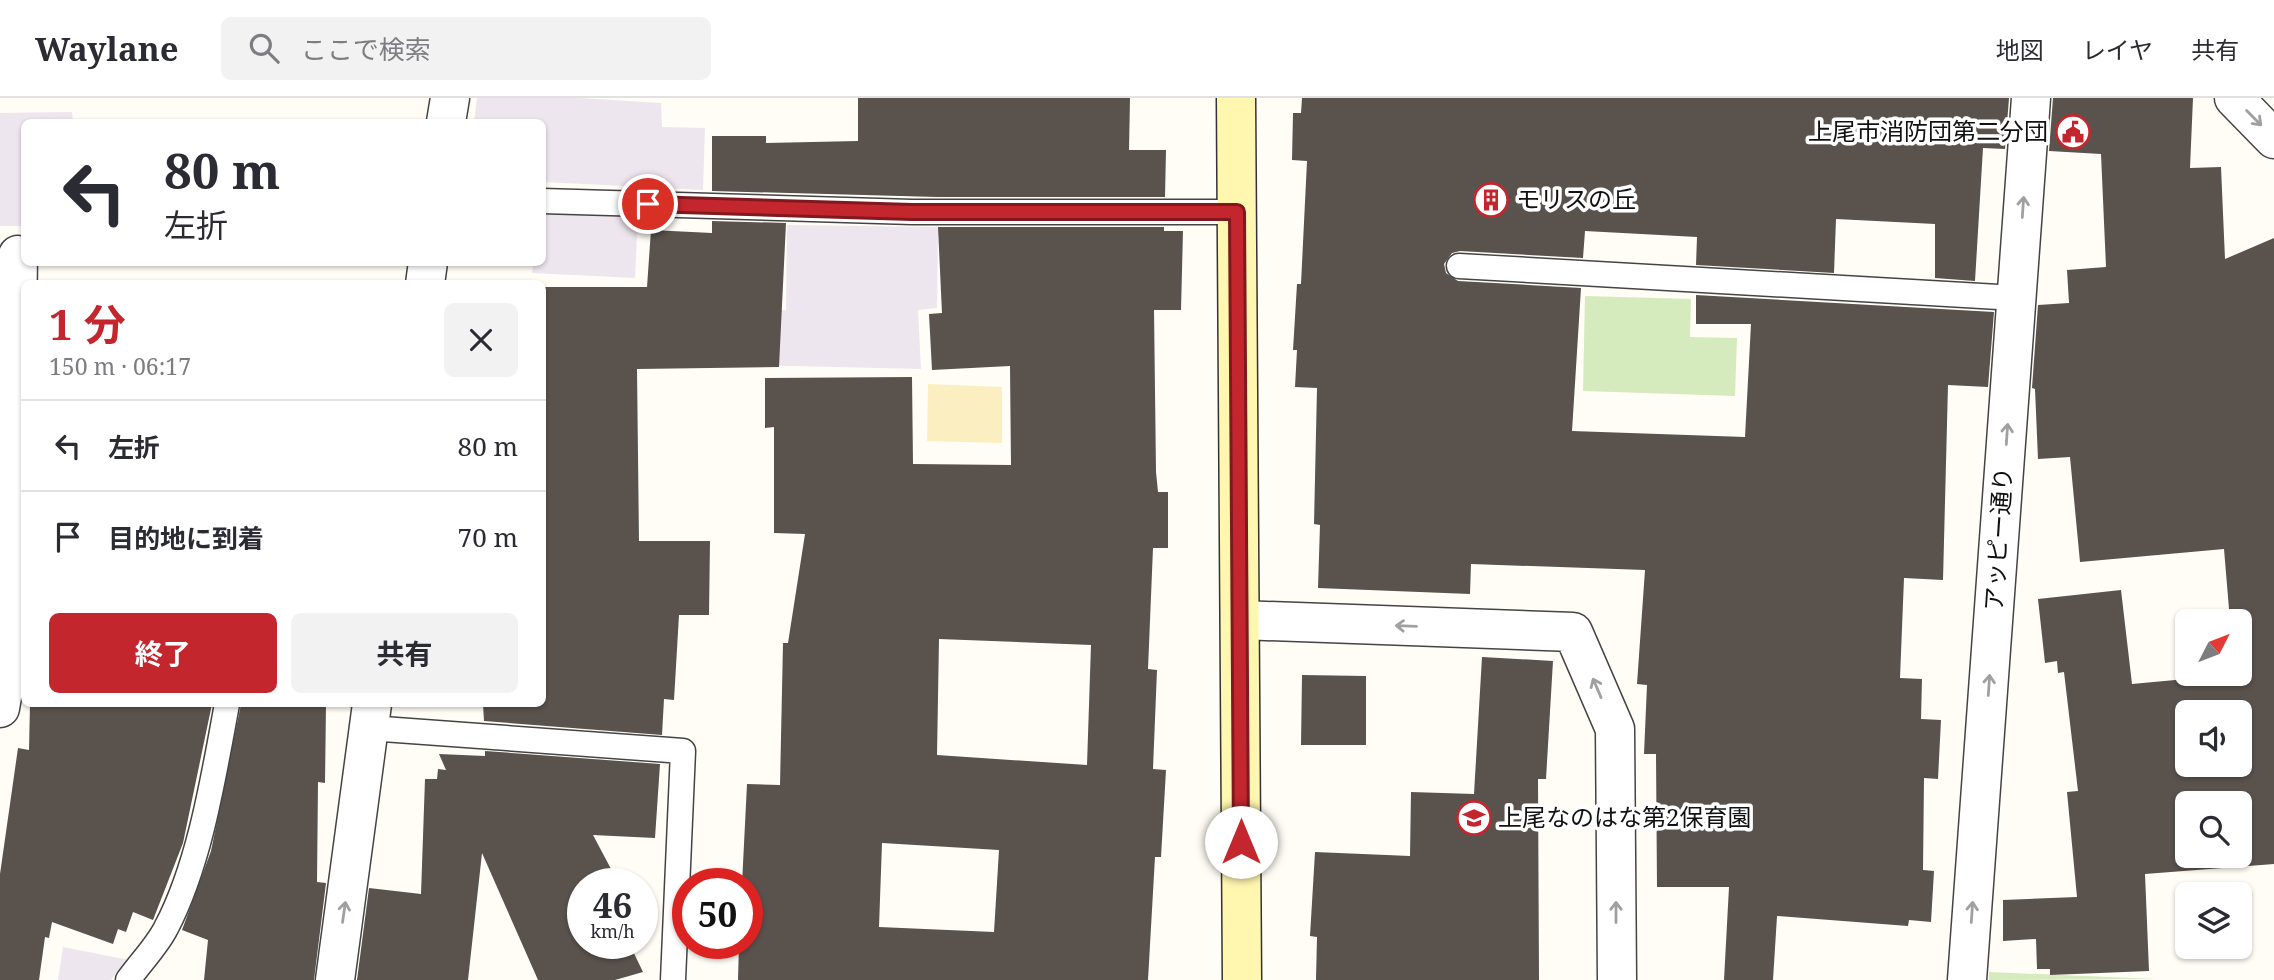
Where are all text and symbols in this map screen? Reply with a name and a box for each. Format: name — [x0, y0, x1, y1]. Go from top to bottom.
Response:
search box — [221, 17, 711, 80]
text: Waylane — [35, 26, 179, 71]
icon: search — [245, 29, 283, 67]
text: ここで検索 — [301, 31, 431, 67]
text: 地図 — [1996, 33, 2044, 66]
text: レイヤ — [2082, 33, 2153, 66]
text: 共有 — [2191, 33, 2239, 66]
one-way arrow — [2245, 110, 2262, 127]
public building icon: 上尾市消防団第二分団 — [2054, 113, 2092, 151]
place label: 上尾市消防団第二分団 — [1808, 114, 2048, 147]
text: 80 m — [164, 137, 280, 203]
icon: left — [49, 147, 140, 238]
pin — [618, 174, 678, 234]
building icon: モリスの丘 — [1472, 181, 1510, 219]
place label: モリスの丘 — [1516, 182, 1636, 215]
icon: arrive — [629, 185, 667, 223]
one-way arrow — [2017, 196, 2030, 219]
text: 左折 — [164, 203, 228, 246]
text: 1 分 — [49, 295, 126, 352]
button: close — [444, 303, 518, 377]
text: 150 m · 06:17 — [49, 350, 191, 382]
one-way arrow — [2001, 423, 2014, 445]
icon: left — [49, 427, 87, 465]
text: 80 m — [458, 428, 518, 464]
text: 左折 — [108, 429, 160, 465]
street label: アッピー通り — [1976, 466, 2019, 612]
icon: arrive — [49, 518, 87, 556]
text: 70 m — [458, 519, 518, 555]
text: 目的地に到着 — [108, 520, 264, 556]
north arrow — [2175, 609, 2252, 686]
map controls — [2175, 609, 2252, 959]
button: 終了 — [49, 613, 277, 693]
button: 共有 — [291, 613, 518, 693]
one-way arrow — [1395, 620, 1418, 633]
one-way arrow — [1982, 674, 1995, 697]
one-way arrow — [1590, 678, 1603, 699]
button: sound — [2175, 700, 2252, 777]
button: search — [2175, 791, 2252, 868]
school or university icon: 上尾なのはな第2保育園 — [1455, 799, 1493, 837]
place label: 上尾なのはな第2保育園 — [1498, 800, 1751, 833]
position arrow — [1204, 805, 1278, 879]
speed limit sign: 50 — [672, 868, 763, 959]
text: 46 — [593, 881, 632, 928]
button: layers — [2175, 882, 2252, 959]
one-way arrow — [338, 901, 351, 924]
one-way arrow — [1610, 901, 1623, 924]
one-way arrow — [1966, 901, 1979, 924]
text: km/h — [590, 919, 635, 943]

